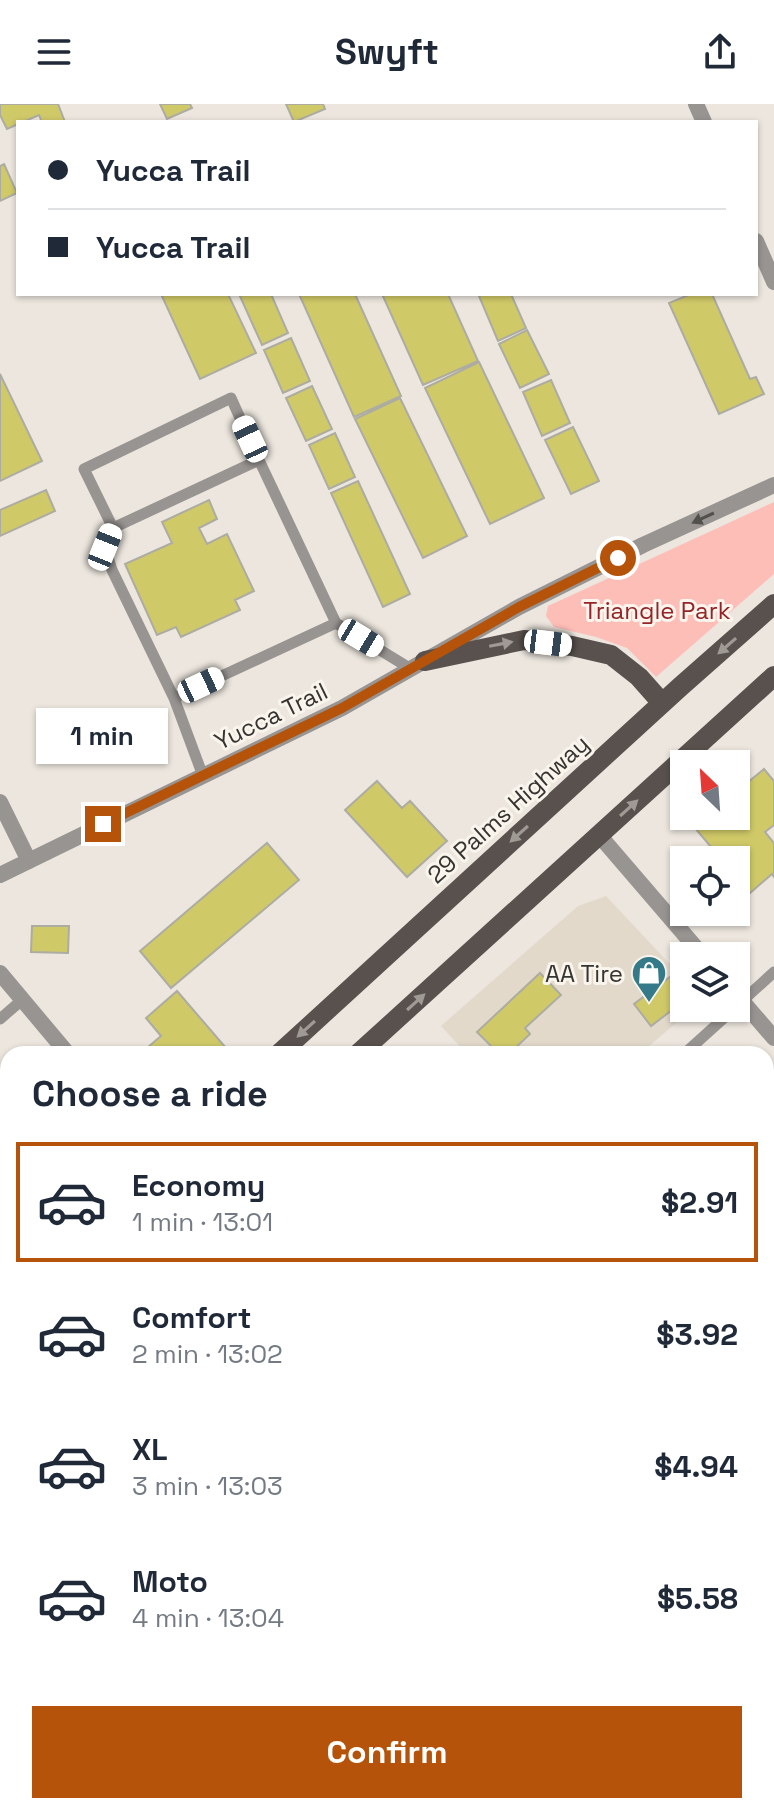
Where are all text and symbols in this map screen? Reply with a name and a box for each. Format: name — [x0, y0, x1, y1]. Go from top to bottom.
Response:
text: Swyft — [335, 29, 439, 75]
icon: menu — [32, 30, 76, 74]
icon: share — [698, 30, 742, 74]
text: Yucca Trail — [96, 151, 251, 190]
text: Yucca Trail — [96, 228, 251, 267]
car — [229, 412, 271, 466]
one-way arrow — [691, 511, 715, 525]
car — [85, 520, 125, 574]
route start — [600, 540, 636, 576]
park label: Triangle Park — [583, 595, 731, 626]
car — [334, 615, 388, 661]
car — [523, 628, 573, 658]
one-way arrow — [717, 636, 736, 654]
one-way arrow — [489, 638, 514, 650]
car — [174, 664, 228, 706]
street label: Yucca Trail — [209, 675, 333, 757]
callout: 1 min — [37, 708, 169, 764]
text: 1 min — [70, 719, 134, 753]
street label: 29 Palms Highway — [421, 728, 595, 890]
north arrow — [670, 750, 750, 830]
map controls — [670, 750, 750, 1022]
one-way arrow — [619, 799, 638, 817]
route end — [85, 806, 121, 842]
one-way arrow — [510, 825, 529, 843]
button: locate — [670, 846, 750, 926]
button: layers — [670, 942, 750, 1022]
shop icon: AA Tire — [630, 954, 668, 1004]
place label: AA Tire — [545, 958, 623, 989]
one-way arrow — [406, 993, 425, 1011]
one-way arrow — [297, 1019, 316, 1037]
text: Choose a ride — [32, 1071, 268, 1117]
icon: car — [36, 1166, 108, 1238]
text: Economy — [132, 1166, 265, 1205]
text: $2.91 — [661, 1183, 738, 1222]
text: 1 min · 13:01 — [132, 1205, 273, 1239]
icon: car — [36, 1298, 108, 1370]
text: Comfort — [132, 1298, 251, 1337]
text: $3.92 — [656, 1315, 738, 1354]
text: 2 min · 13:02 — [132, 1337, 283, 1371]
icon: car — [36, 1430, 108, 1502]
text: XL — [132, 1430, 168, 1469]
text: $4.94 — [654, 1447, 738, 1486]
text: 3 min · 13:03 — [132, 1469, 283, 1503]
icon: car — [36, 1562, 108, 1634]
text: Moto — [132, 1562, 208, 1601]
text: $5.58 — [657, 1579, 738, 1618]
text: 4 min · 13:04 — [132, 1601, 284, 1635]
button: Confirm — [32, 1706, 742, 1798]

